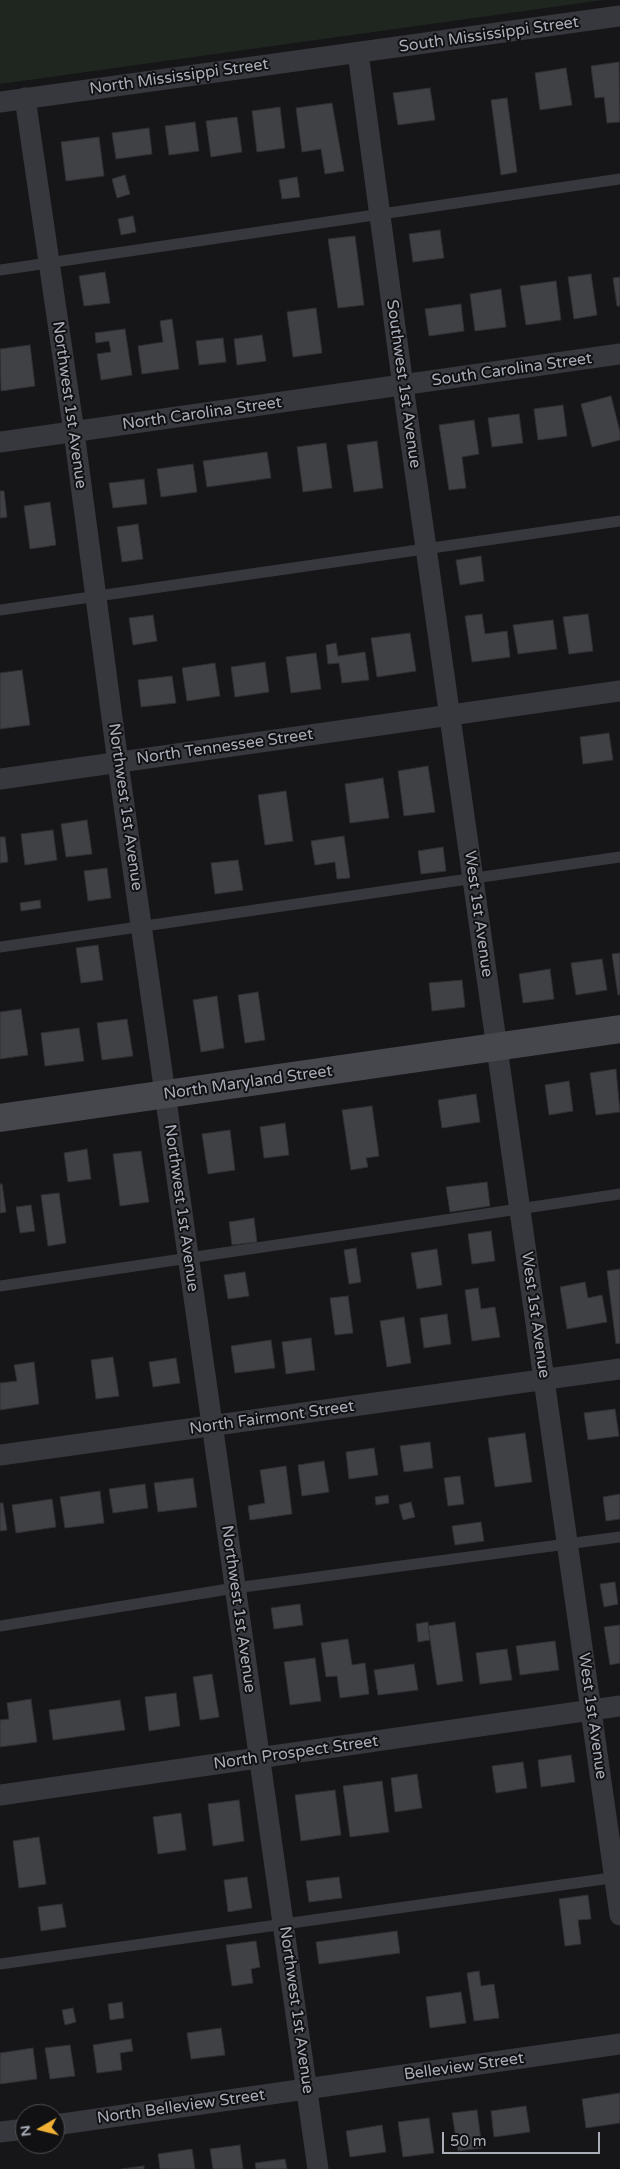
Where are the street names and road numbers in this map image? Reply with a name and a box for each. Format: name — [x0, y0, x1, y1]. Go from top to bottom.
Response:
street label: South Mississippi Street — [398, 13, 580, 57]
street label: North Mississippi Street — [88, 55, 270, 99]
street label: Southwest 1st Avenue — [382, 299, 424, 469]
street label: Northwest 1st Avenue — [48, 320, 90, 490]
street label: South Carolina Street — [431, 349, 593, 391]
street label: North Carolina Street — [121, 393, 283, 435]
street label: Northwest 1st Avenue — [104, 722, 146, 892]
street label: North Tennessee Street — [135, 725, 315, 769]
street label: West 1st Avenue — [460, 849, 496, 979]
street label: North Maryland Street — [162, 1062, 334, 1104]
street label: Northwest 1st Avenue — [160, 1123, 202, 1293]
street label: West 1st Avenue — [517, 1250, 553, 1380]
street label: North Fairmont Street — [188, 1397, 356, 1439]
street label: Northwest 1st Avenue — [217, 1524, 259, 1694]
street label: West 1st Avenue — [574, 1651, 610, 1781]
street label: North Prospect Street — [212, 1732, 380, 1774]
street label: Northwest 1st Avenue — [275, 1925, 317, 2095]
street label: Belleview Street — [403, 2049, 525, 2085]
street label: North Belleview Street — [96, 2086, 266, 2128]

